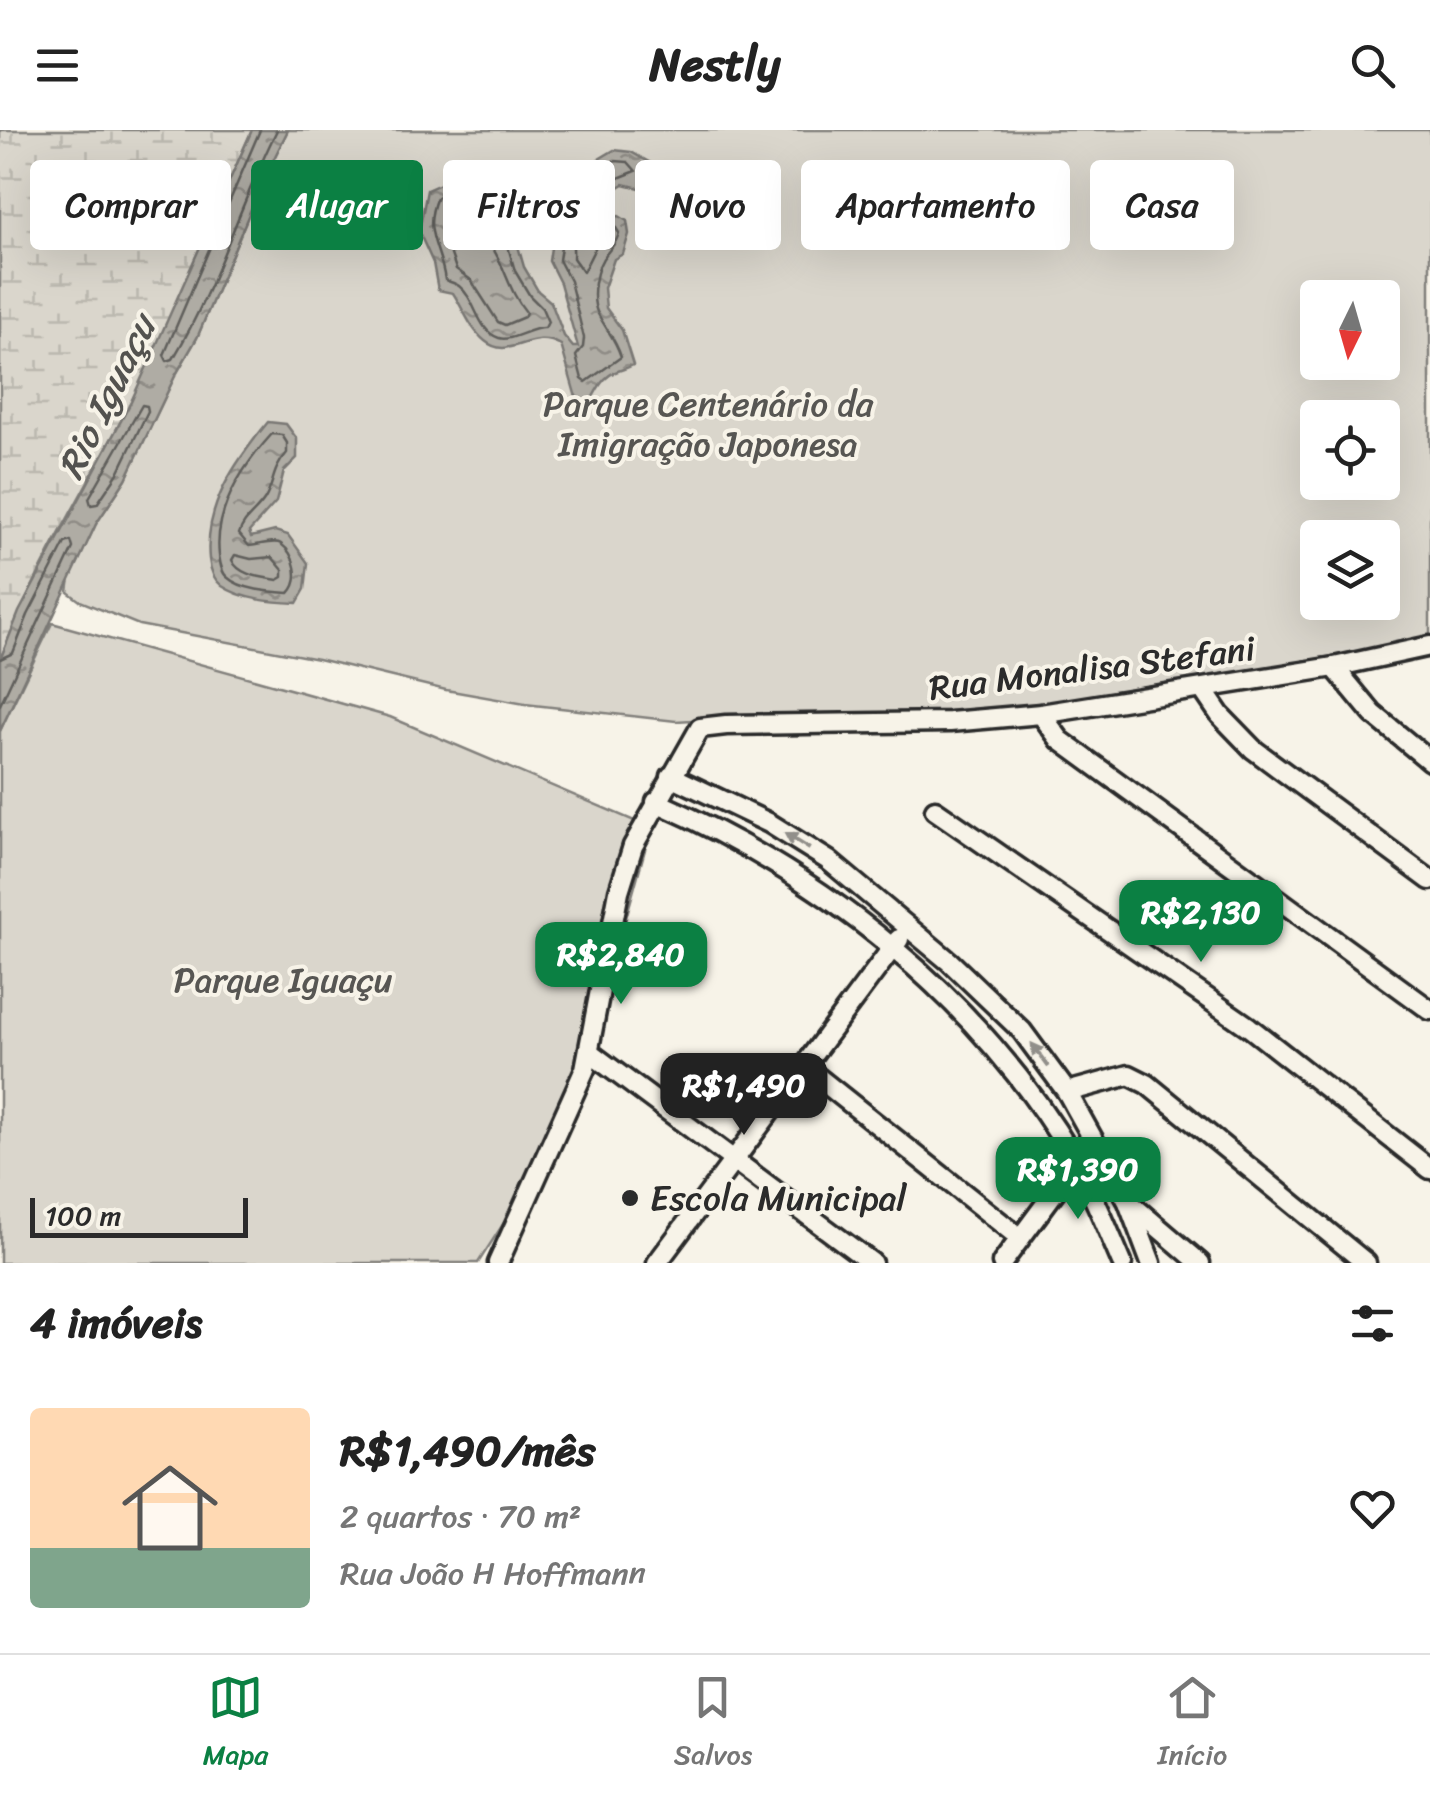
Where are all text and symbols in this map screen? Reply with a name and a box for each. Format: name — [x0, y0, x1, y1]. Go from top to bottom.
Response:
text: Nestly — [650, 25, 780, 105]
icon: menu — [30, 38, 85, 93]
icon: search — [1345, 38, 1400, 93]
chip: Comprar — [30, 160, 231, 250]
chip: Alugar — [251, 160, 423, 250]
chip: Filtros — [443, 160, 615, 250]
chip: Novo — [635, 160, 781, 250]
chip: Apartamento — [801, 160, 1070, 250]
chip: Casa — [1090, 160, 1234, 250]
north arrow — [1300, 280, 1400, 380]
map controls — [1300, 280, 1400, 620]
water label: Rio Iguaçu — [38, 299, 177, 491]
park label: Parque Centenário da Imigração Japonesa — [543, 373, 874, 475]
button: locate — [1300, 400, 1400, 500]
button: layers — [1300, 520, 1400, 620]
street label: Rua Monalisa Stefani — [926, 617, 1260, 719]
one-way arrow — [783, 832, 811, 850]
pin: R$2,130 — [1109, 880, 1293, 965]
text: R$2,130 — [1141, 884, 1261, 941]
pin: R$2,840 — [529, 922, 713, 1007]
text: R$2,840 — [557, 926, 685, 983]
park label: Parque Iguaçu — [173, 949, 393, 1011]
one-way arrow — [1030, 1042, 1050, 1068]
pin: R$1,490 — [652, 1053, 836, 1138]
text: R$1,490 — [682, 1057, 806, 1114]
pin: R$1,390 — [986, 1137, 1170, 1222]
text: R$1,390 — [1018, 1141, 1138, 1198]
place label: Escola Municipal — [650, 1167, 907, 1229]
marker: Escola Municipal — [619, 1187, 641, 1209]
text: 100 m — [45, 1191, 121, 1240]
scale bar — [30, 1193, 248, 1238]
text: 4 imóveis — [30, 1286, 202, 1360]
icon: filters — [1345, 1296, 1400, 1351]
text: R$1,490/mês — [340, 1414, 596, 1488]
icon: home — [110, 1448, 230, 1568]
icon: heart — [1345, 1481, 1400, 1536]
text: 2 quartos · 70 m² — [340, 1488, 581, 1545]
text: Rua João H Hoffmann — [340, 1545, 646, 1602]
tab: Mapa — [203, 1670, 268, 1779]
tab: Salvos — [674, 1670, 752, 1779]
tab: Início — [1157, 1670, 1227, 1779]

